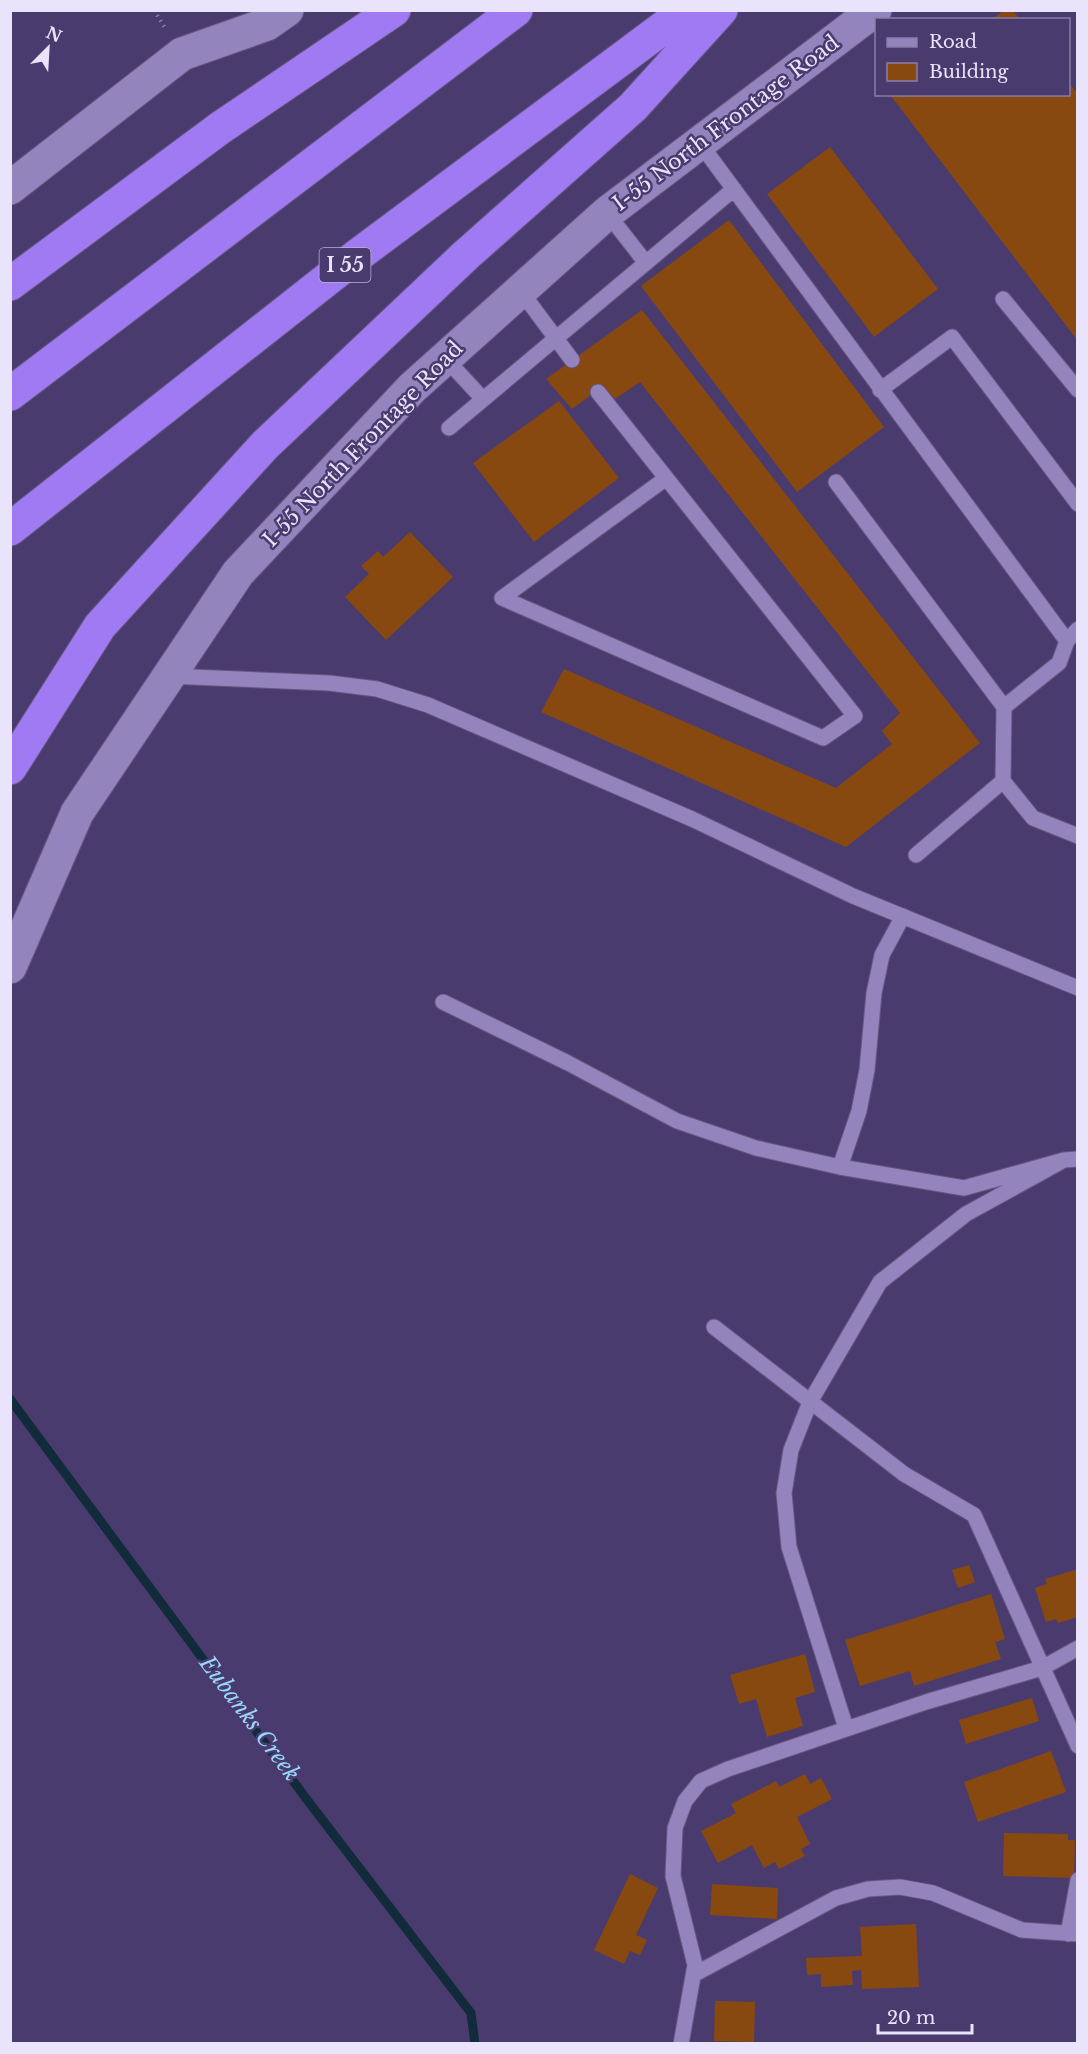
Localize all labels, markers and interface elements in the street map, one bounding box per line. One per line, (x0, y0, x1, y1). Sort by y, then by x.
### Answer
north arrow (18, 18, 78, 78)
legend (875, 18, 1070, 96)
text: N (43, 22, 65, 46)
street label: I-55 North Frontage Road (608, 29, 844, 217)
text: Road (929, 31, 977, 53)
text: Building (929, 61, 1008, 83)
road number: I 55 (320, 248, 370, 282)
street label: I-55 North Frontage Road (258, 336, 468, 552)
water label: Eubanks Creek (193, 1649, 306, 1786)
scale bar (878, 1997, 972, 2035)
text: 20 m (887, 2007, 935, 2029)

